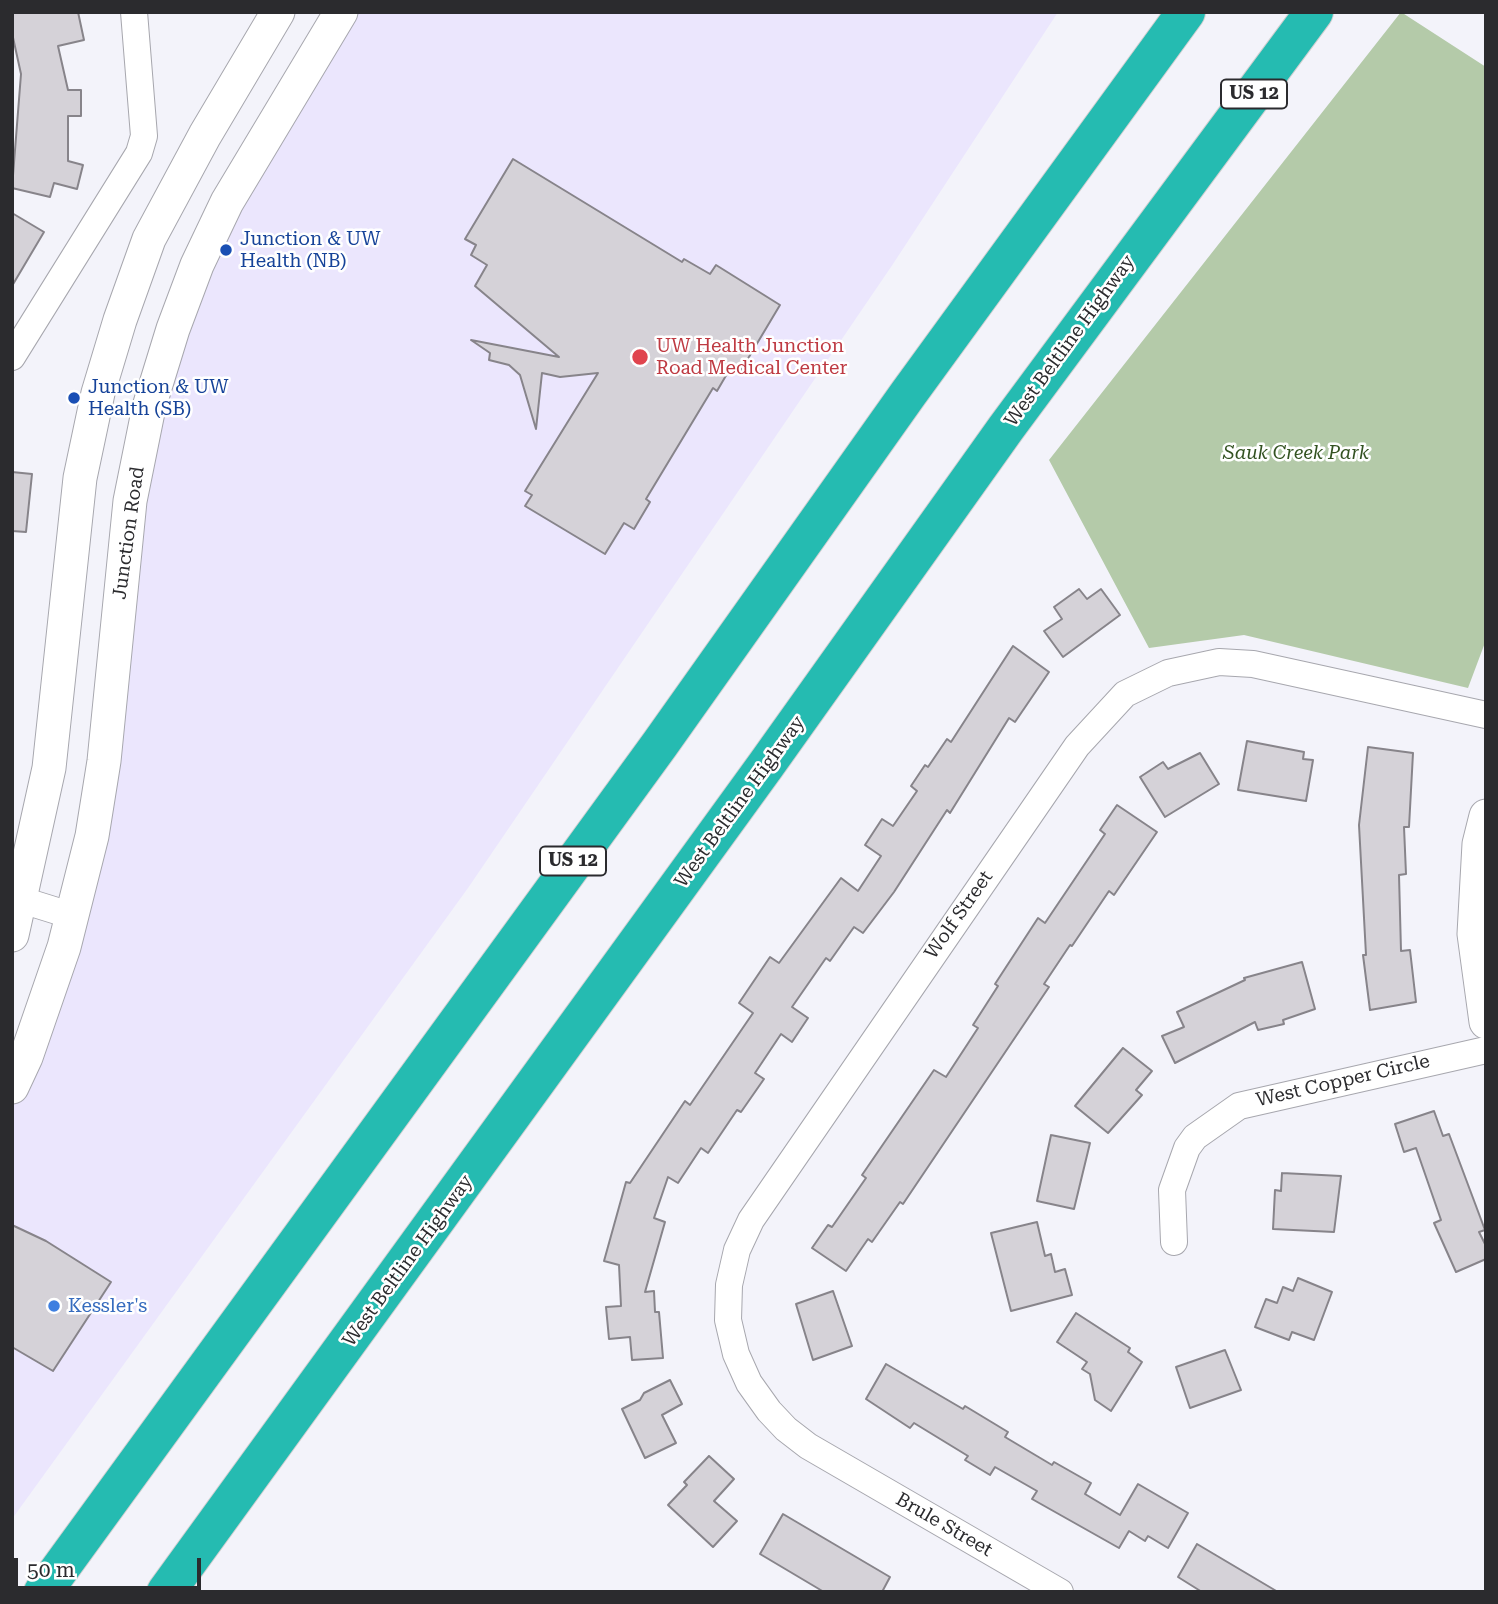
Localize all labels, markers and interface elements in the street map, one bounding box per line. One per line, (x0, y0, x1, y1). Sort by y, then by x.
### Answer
road number: US 12 (1221, 80, 1287, 108)
place label: Junction & UW Health (NB) (240, 228, 381, 272)
marker: Junction & UW Health (NB) (218, 242, 234, 258)
street label: West Beltline Highway (1000, 251, 1140, 431)
place label: UW Health Junction Road Medical Center (656, 335, 847, 379)
marker: UW Health Junction Road Medical Center (630, 347, 650, 367)
place label: Junction & UW Health (SB) (88, 376, 229, 420)
marker: Junction & UW Health (SB) (66, 390, 82, 406)
park label: Sauk Creek Park (1223, 442, 1369, 464)
street label: Junction Road (108, 465, 150, 601)
street label: West Beltline Highway (670, 712, 810, 892)
road number: US 12 (540, 846, 606, 876)
street label: Wolf Street (920, 866, 998, 964)
street label: West Copper Circle (1254, 1050, 1432, 1112)
street label: West Beltline Highway (338, 1171, 478, 1351)
place label: Kessler's (68, 1295, 147, 1317)
marker: Kessler's (46, 1298, 62, 1314)
street label: Brule Street (892, 1488, 996, 1562)
scale bar (18, 1544, 205, 1588)
text: 50 m (27, 1558, 75, 1582)

